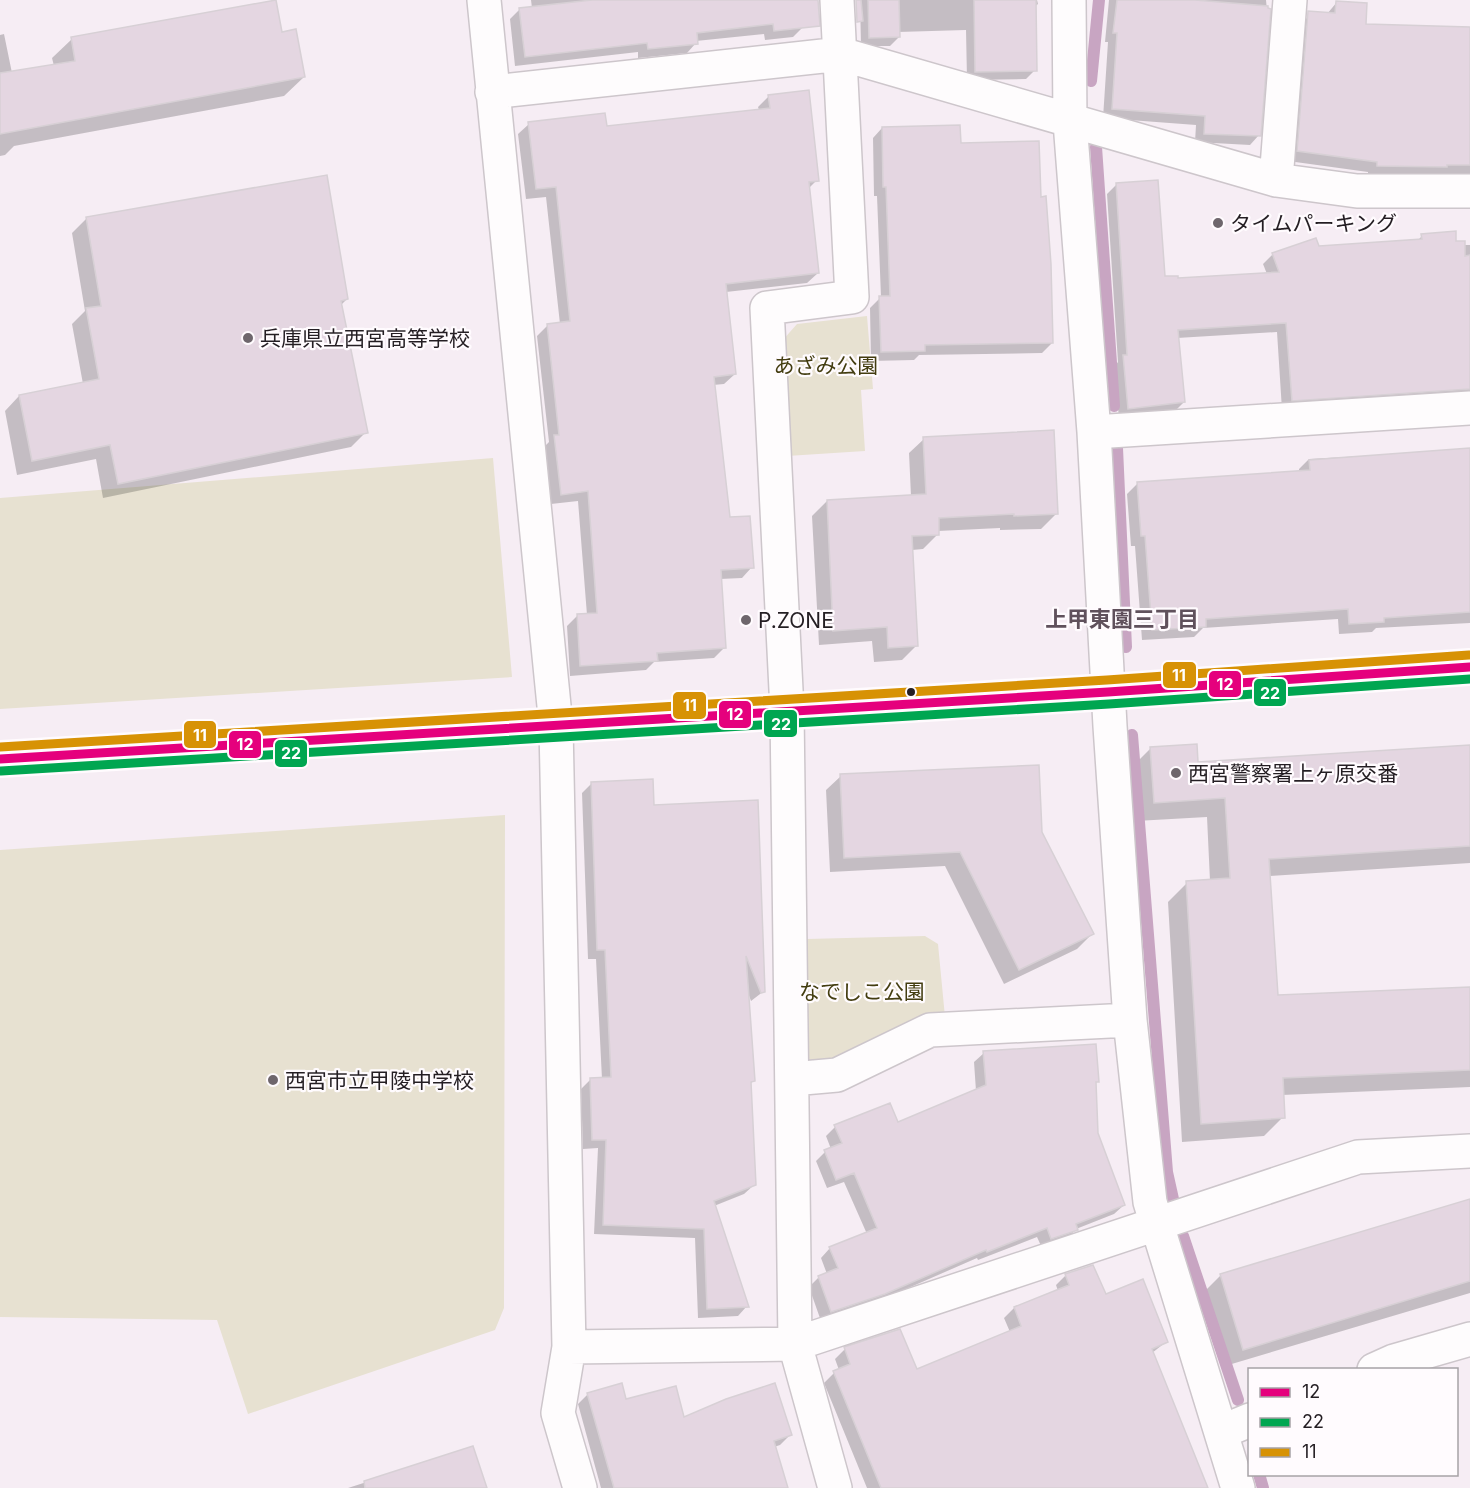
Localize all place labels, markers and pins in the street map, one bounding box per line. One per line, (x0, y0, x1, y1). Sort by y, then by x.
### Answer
place label: タイムパーキング (1230, 211, 1397, 236)
marker: タイムパーキング (1211, 216, 1225, 230)
place label: 兵庫県立西宮高等学校 (260, 326, 470, 351)
marker: 兵庫県立西宮高等学校 (241, 331, 255, 345)
place label: P.ZONE (758, 608, 834, 633)
marker: P.ZONE (739, 613, 753, 627)
unlabelled marker (905, 686, 917, 698)
place label: 西宮警察署上ヶ原交番 (1188, 761, 1398, 786)
marker: 西宮警察署上ヶ原交番 (1169, 766, 1183, 780)
place label: 西宮市立甲陵中学校 (285, 1068, 474, 1093)
marker: 西宮市立甲陵中学校 (266, 1073, 280, 1087)

